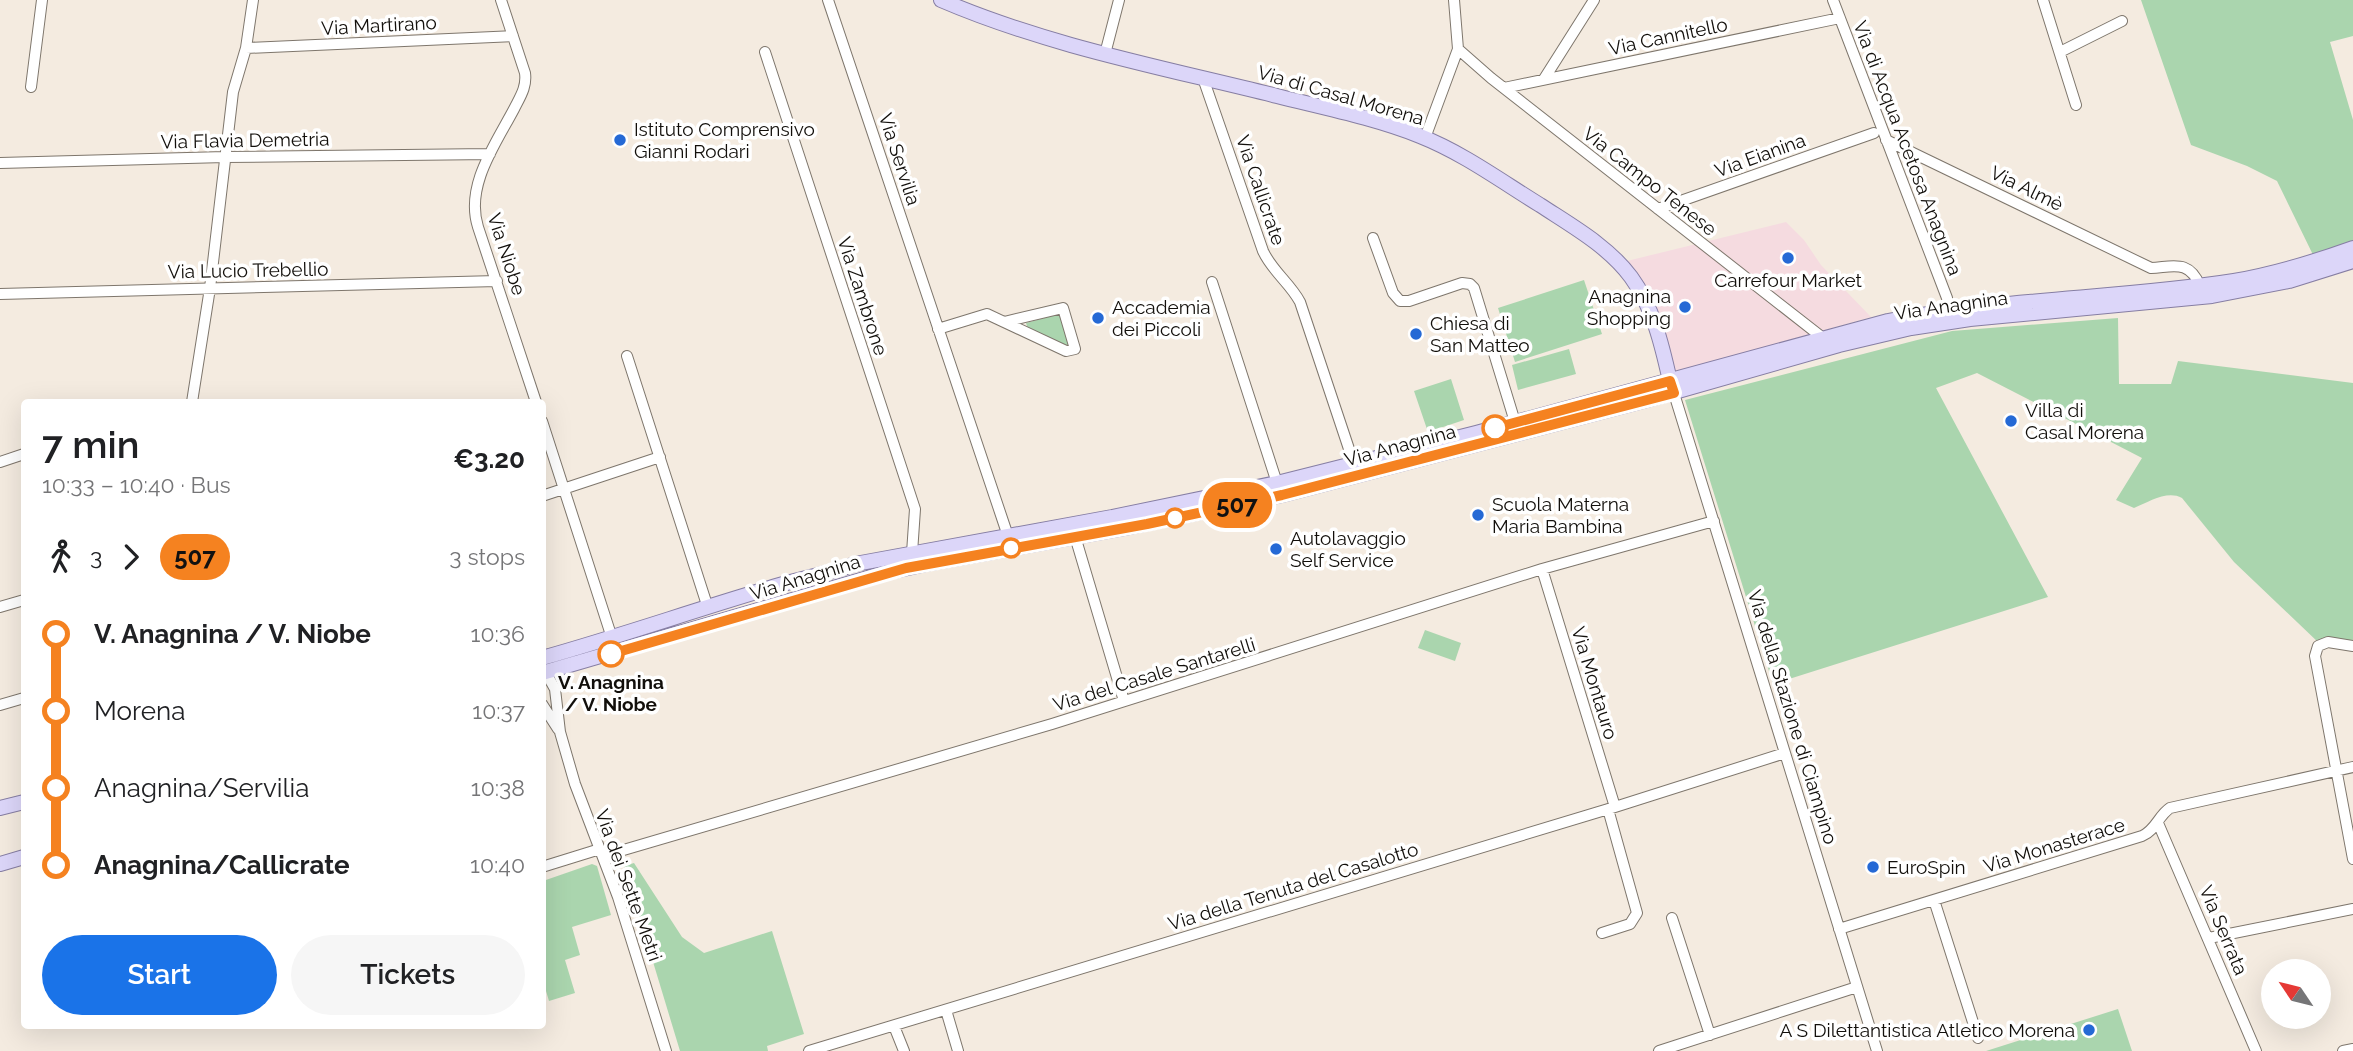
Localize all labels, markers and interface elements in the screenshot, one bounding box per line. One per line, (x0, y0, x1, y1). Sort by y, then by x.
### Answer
street label: Via Martirano (321, 11, 437, 39)
street label: Via Cannitello (1607, 13, 1729, 59)
street label: Via di Acqua Acetosa Anagnina (1849, 18, 1967, 278)
street label: Via di Casal Morena (1255, 61, 1427, 129)
street label: Via Servilia (875, 110, 925, 208)
place label: Istituto Comprensivo Gianni Rodari (634, 118, 815, 162)
street label: Via Campo Tenese (1579, 122, 1721, 240)
street label: Via Flavia Demetria (160, 128, 330, 152)
street label: Via Eianina (1712, 128, 1808, 182)
marker: Istituto Comprensivo Gianni Rodari (612, 132, 628, 148)
street label: Via Callicrate (1232, 132, 1290, 248)
street label: Via Almè (1987, 161, 2067, 215)
street label: Via Niobe (483, 210, 531, 298)
street label: Via Zambrone (833, 234, 893, 358)
marker: Carrefour Market (1780, 250, 1796, 266)
street label: Via Lucio Trebellio (167, 258, 329, 282)
place label: Carrefour Market (1714, 269, 1862, 291)
place label: Anagnina Shopping (1587, 285, 1671, 329)
street label: Via Anagnina (1893, 286, 2009, 324)
place label: Accademia dei Piccoli (1112, 296, 1211, 340)
marker: Anagnina Shopping (1677, 299, 1693, 315)
marker: Accademia dei Piccoli (1090, 310, 1106, 326)
place label: Chiesa di San Matteo (1430, 312, 1530, 356)
marker: Chiesa di San Matteo (1408, 326, 1424, 342)
place label: Villa di Casal Morena (2025, 399, 2144, 443)
marker: Villa di Casal Morena (2003, 413, 2019, 429)
unlabelled marker (1482, 415, 1508, 441)
street label: Via Anagnina (1342, 420, 1458, 470)
text: 7 min (42, 422, 139, 467)
text: €3.20 (453, 444, 525, 474)
text: 10:33 – 10:40 · Bus (42, 471, 231, 498)
line badge: 507 (1197, 482, 1277, 528)
text: 507 (1216, 490, 1258, 519)
place label: Scuola Materna Maria Bambina (1492, 493, 1629, 537)
marker: Scuola Materna Maria Bambina (1470, 507, 1486, 523)
unlabelled marker (1165, 508, 1185, 528)
place label: Autolavaggio Self Service (1290, 527, 1406, 571)
icon: walk (42, 538, 80, 576)
icon: forward (112, 538, 150, 576)
unlabelled marker (1001, 538, 1021, 558)
marker: Autolavaggio Self Service (1268, 541, 1284, 557)
text: 507 (174, 542, 216, 571)
text: 3 (90, 543, 102, 570)
text: 3 stops (449, 543, 525, 570)
street label: Via Anagnina (747, 550, 863, 604)
street label: Via della Stazione di Ciampino (1744, 587, 1842, 847)
text: V. Anagnina / V. Niobe (94, 619, 371, 649)
text: 10:36 (471, 620, 525, 647)
street label: Via Montauro (1567, 624, 1623, 742)
street label: Via del Casale Santarelli (1050, 633, 1258, 715)
marker: V. Anagnina / V. Niobe (598, 641, 624, 667)
place label: V. Anagnina / V. Niobe (558, 671, 664, 715)
text: Morena (94, 696, 185, 726)
text: 10:37 (472, 697, 525, 724)
text: Anagnina/Servilia (94, 773, 309, 803)
text: 10:38 (471, 774, 525, 801)
street label: Via dei Sette Metri (591, 806, 667, 964)
street label: Via Monasterace (1981, 813, 2127, 877)
street label: Via della Tenuta del Casalotto (1165, 837, 1421, 935)
text: Anagnina/Callicrate (94, 850, 350, 880)
text: 10:40 (470, 851, 525, 878)
place label: EuroSpin (1887, 856, 1966, 878)
marker: EuroSpin (1865, 859, 1881, 875)
street label: Via Serrata (2195, 882, 2253, 978)
button: Start (42, 935, 277, 1015)
button: Tickets (291, 935, 525, 1015)
north arrow (2261, 959, 2331, 1029)
map controls (2261, 959, 2331, 1029)
place label: A S Dilettantistica Atletico Morena (1779, 1019, 2075, 1041)
marker: A S Dilettantistica Atletico Morena (2081, 1022, 2097, 1038)

